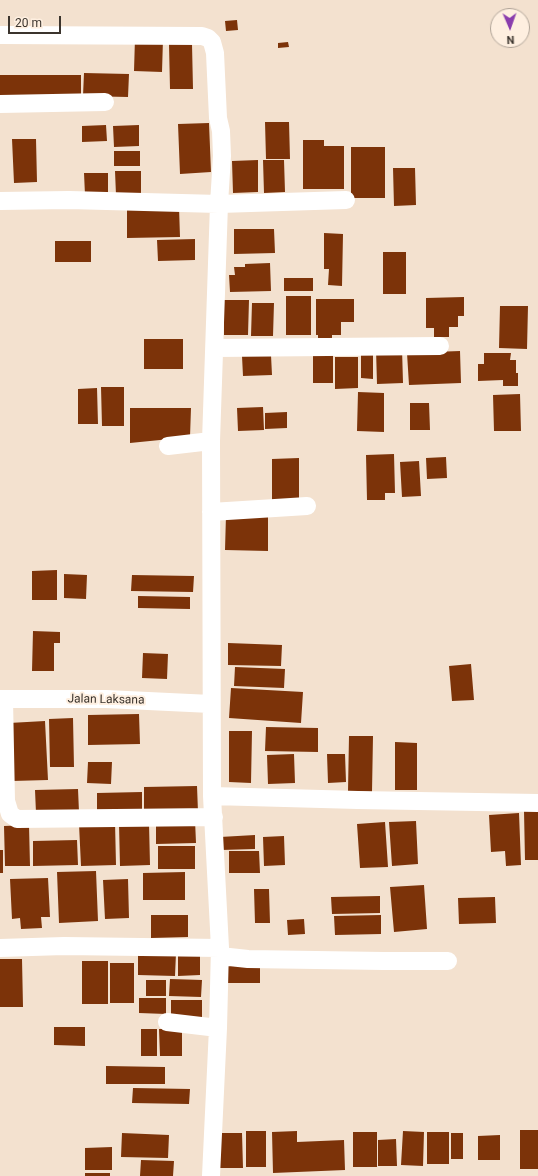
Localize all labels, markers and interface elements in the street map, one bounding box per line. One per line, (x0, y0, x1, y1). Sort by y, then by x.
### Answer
scale bar (10, 8, 63, 34)
north arrow (490, 8, 530, 48)
text: 20 m (15, 16, 42, 30)
text: N (506, 33, 515, 46)
street label: Jalan Laksana (67, 692, 145, 708)

